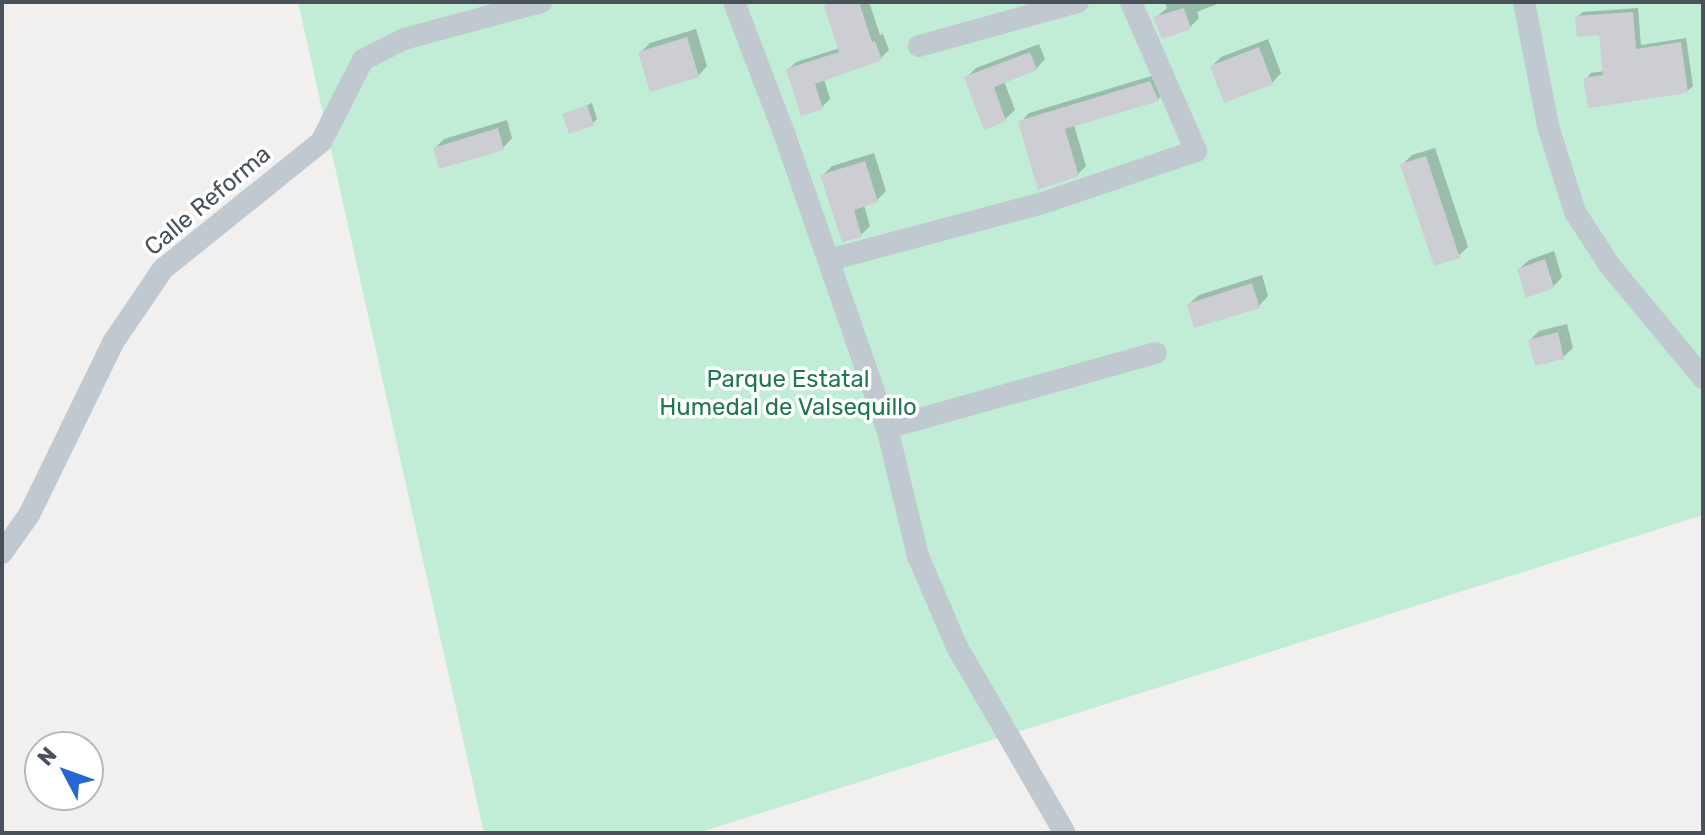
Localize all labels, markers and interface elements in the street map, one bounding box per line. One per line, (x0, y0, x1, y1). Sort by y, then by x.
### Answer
street label: Calle Reforma (139, 140, 277, 262)
park label: Parque Estatal Humedal de Valsequillo (659, 366, 917, 422)
north arrow (24, 731, 104, 811)
text: N (32, 741, 62, 771)

